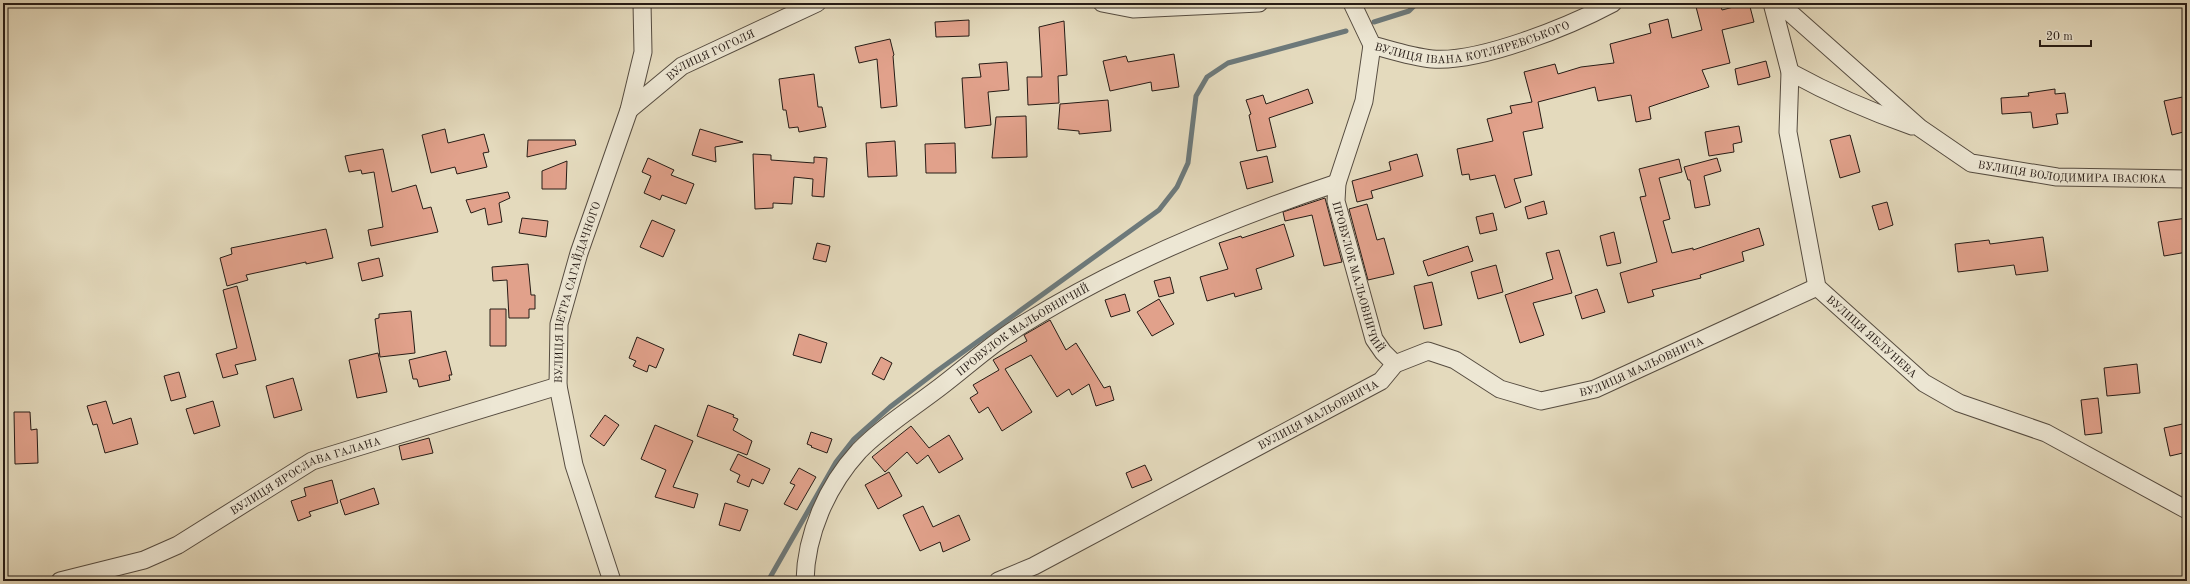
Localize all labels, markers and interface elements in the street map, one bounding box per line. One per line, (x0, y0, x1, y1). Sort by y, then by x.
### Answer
street label: ВУЛИЦЯ ІВАНА КОТЛЯРЕВСЬКОГО (1373, 20, 1572, 66)
scale bar (2040, 22, 2091, 48)
street label: ВУЛИЦЯ ГОГОЛЯ (665, 29, 757, 84)
text: 20 m (2046, 31, 2073, 43)
street label: ВУЛИЦЯ ВОЛОДИМИРА ІВАСЮКА (1977, 160, 2167, 186)
street label: ВУЛИЦЯ ПЕТРА САГАЙДАЧНОГО (554, 200, 604, 383)
street label: ПРОВУЛОК МАЛЬОВНИЧИЙ (1329, 200, 1388, 355)
street label: ПРОВУЛОК МАЛЬОВНИЧИЙ (955, 281, 1092, 379)
street label: ВУЛИЦЯ ЯБЛУНЕВА (1824, 294, 1919, 381)
street label: ВУЛИЦЯ МАЛЬОВНИЧА (1578, 336, 1706, 399)
street label: ВУЛИЦЯ МАЛЬОВНИЧА (1257, 379, 1381, 452)
street label: ВУЛИЦЯ ЯРОСЛАВА ГАЛАНА (229, 436, 383, 518)

